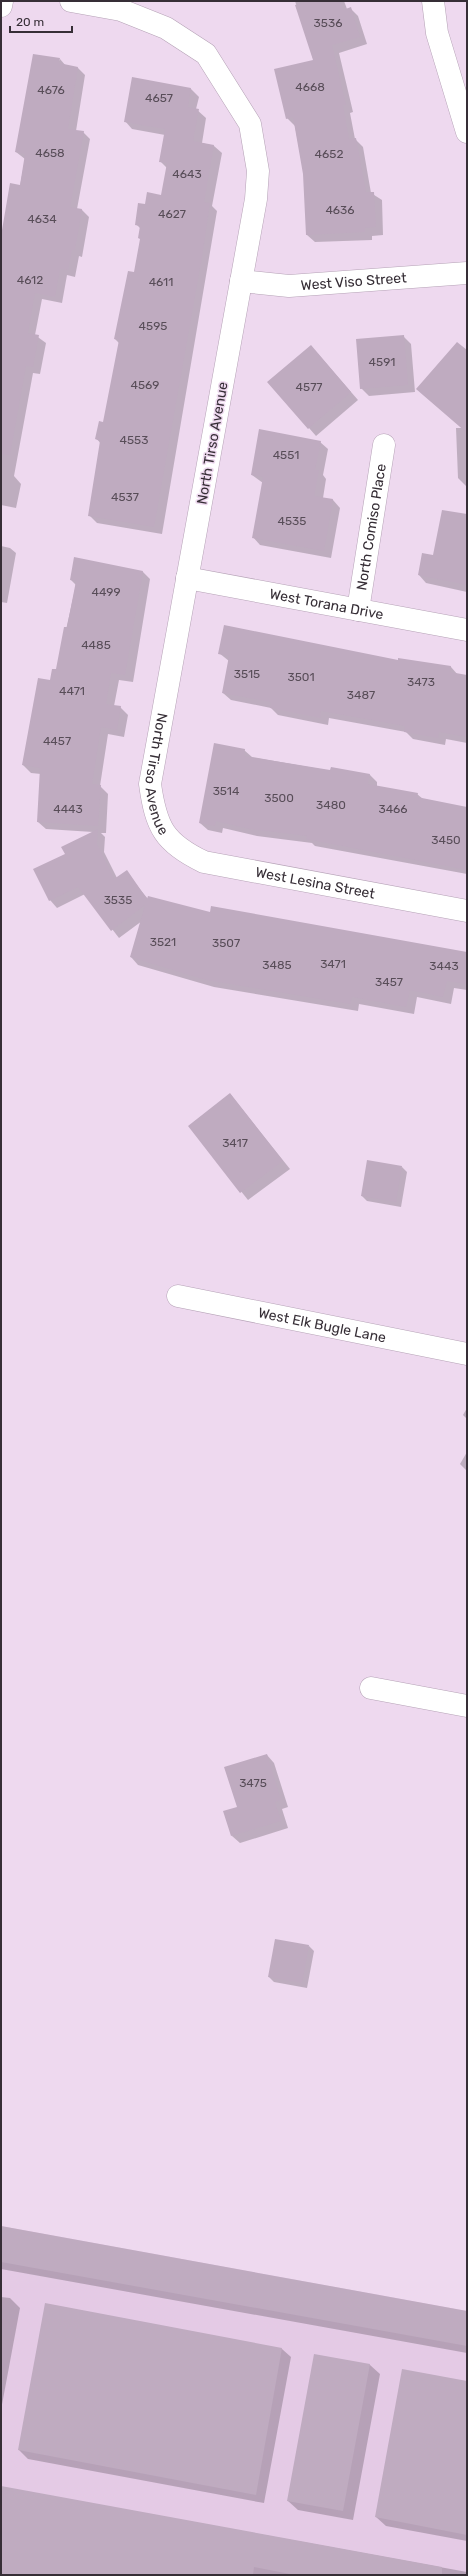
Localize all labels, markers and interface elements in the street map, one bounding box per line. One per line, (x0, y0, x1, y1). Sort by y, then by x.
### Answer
scale bar (10, 8, 72, 34)
text: 20 m (16, 15, 44, 29)
house number: 3536 (314, 16, 342, 30)
house number: 4668 (295, 80, 325, 94)
house number: 4676 (37, 83, 65, 97)
house number: 4657 (145, 91, 173, 105)
house number: 4658 (35, 146, 65, 160)
house number: 4652 (315, 147, 343, 161)
house number: 4643 (172, 167, 202, 181)
house number: 4636 (325, 203, 355, 217)
house number: 4627 (158, 207, 186, 221)
house number: 4634 (27, 212, 57, 226)
street label: West Viso Street (300, 269, 408, 294)
house number: 4612 (17, 273, 43, 287)
house number: 4611 (149, 275, 173, 289)
house number: 4595 (139, 319, 167, 333)
house number: 4591 (369, 355, 395, 369)
house number: 4569 (131, 378, 159, 392)
street label: North Tirso Avenue (193, 380, 232, 506)
house number: 4577 (296, 380, 322, 394)
house number: 4553 (120, 433, 148, 447)
house number: 4551 (273, 448, 299, 462)
street label: North Comiso Place (353, 462, 390, 592)
house number: 4537 (111, 490, 139, 504)
house number: 4535 (278, 514, 306, 528)
house number: 4499 (91, 585, 121, 599)
street label: West Torana Drive (268, 586, 385, 623)
house number: 4485 (81, 638, 111, 652)
house number: 3515 (234, 667, 260, 681)
house number: 3501 (287, 670, 315, 684)
house number: 3473 (407, 675, 435, 689)
house number: 4471 (59, 684, 85, 698)
house number: 3487 (347, 688, 375, 702)
street label: North Tirso Avenue (141, 711, 172, 838)
house number: 4457 (43, 734, 71, 748)
house number: 3514 (213, 784, 240, 798)
house number: 3500 (264, 791, 294, 805)
house number: 3480 (316, 798, 346, 812)
house number: 4443 (53, 802, 83, 816)
house number: 3466 (378, 802, 408, 816)
house number: 3450 (431, 833, 461, 847)
street label: West Lesina Street (254, 864, 377, 903)
house number: 3535 (104, 893, 132, 907)
house number: 3521 (150, 935, 176, 949)
house number: 3507 (212, 936, 240, 950)
house number: 3471 (320, 957, 346, 971)
house number: 3485 (262, 958, 292, 972)
house number: 3443 (429, 959, 459, 973)
house number: 3457 (375, 975, 403, 989)
house number: 3417 (222, 1136, 248, 1150)
street label: West Elk Bugle Lane (257, 1304, 388, 1347)
house number: 3475 (239, 1776, 267, 1790)

